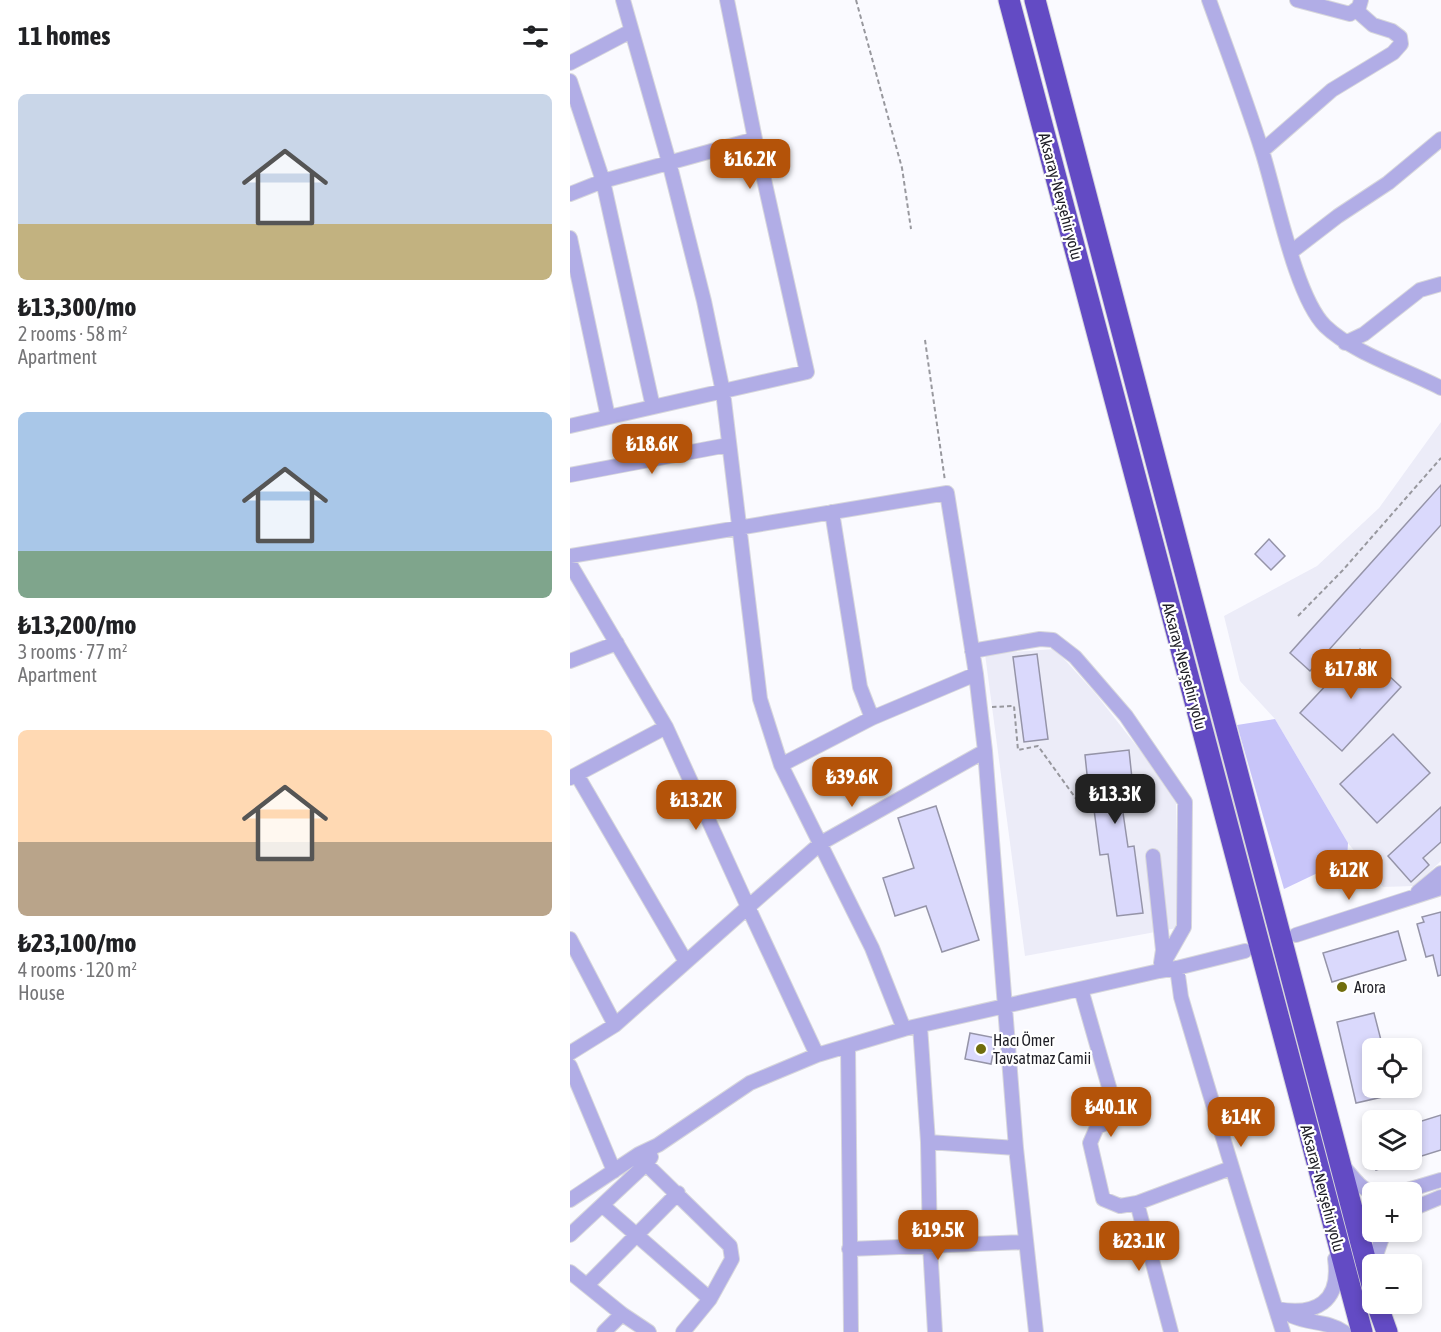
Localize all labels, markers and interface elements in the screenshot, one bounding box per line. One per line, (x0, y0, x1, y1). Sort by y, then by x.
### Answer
icon: filters (519, 20, 552, 53)
text: 11 homes (18, 21, 111, 51)
street label: Aksaray-Nevşehir yolu (1034, 131, 1087, 262)
icon: home (231, 133, 339, 241)
pin: ₺16.2K (701, 139, 799, 190)
text: ₺16.2K (724, 147, 776, 170)
text: ₺13,300/mo (18, 292, 136, 322)
text: 2 rooms · 58 m² (18, 322, 128, 345)
text: Apartment (18, 345, 97, 368)
pin: ₺18.6K (603, 424, 701, 475)
text: ₺18.6K (626, 432, 678, 455)
icon: home (231, 451, 339, 559)
street label: Aksaray-Nevşehir yolu (1158, 601, 1211, 732)
text: ₺13,200/mo (18, 610, 136, 640)
text: 3 rooms · 77 m² (18, 640, 128, 663)
pin: ₺17.8K (1302, 649, 1400, 700)
text: ₺17.8K (1325, 657, 1377, 680)
text: Apartment (18, 663, 97, 686)
pin: ₺39.6K (803, 757, 901, 808)
text: ₺39.6K (826, 765, 878, 788)
icon: home (231, 769, 339, 877)
pin: ₺13.3K (1066, 774, 1164, 825)
pin: ₺13.2K (647, 780, 745, 831)
text: ₺13.3K (1089, 782, 1141, 805)
text: ₺13.2K (670, 788, 722, 811)
pin: ₺12K (1313, 850, 1385, 901)
text: ₺12K (1330, 858, 1368, 881)
text: ₺23,100/mo (18, 928, 136, 958)
text: 4 rooms · 120 m² (18, 958, 137, 981)
place label: Arora (1354, 978, 1386, 996)
marker: Arora (1335, 980, 1349, 994)
text: House (18, 981, 65, 1004)
place label: Hacı Ömer Tavsatmaz Camii (993, 1031, 1091, 1067)
map controls (1362, 1038, 1422, 1314)
button: locate (1362, 1038, 1422, 1098)
marker: Hacı Ömer Tavsatmaz Camii (974, 1042, 988, 1056)
pin: ₺40.1K (1062, 1087, 1160, 1138)
text: ₺40.1K (1085, 1095, 1137, 1118)
pin: ₺14K (1205, 1097, 1277, 1148)
text: ₺14K (1222, 1105, 1260, 1128)
button: layers (1362, 1110, 1422, 1170)
street label: Aksaray-Nevşehir yolu (1296, 1123, 1349, 1254)
button: + (1362, 1182, 1422, 1242)
pin: ₺19.5K (889, 1210, 987, 1261)
text: ₺19.5K (912, 1218, 964, 1241)
pin: ₺23.1K (1090, 1221, 1188, 1272)
text: ₺23.1K (1113, 1229, 1165, 1252)
button: − (1362, 1254, 1422, 1314)

